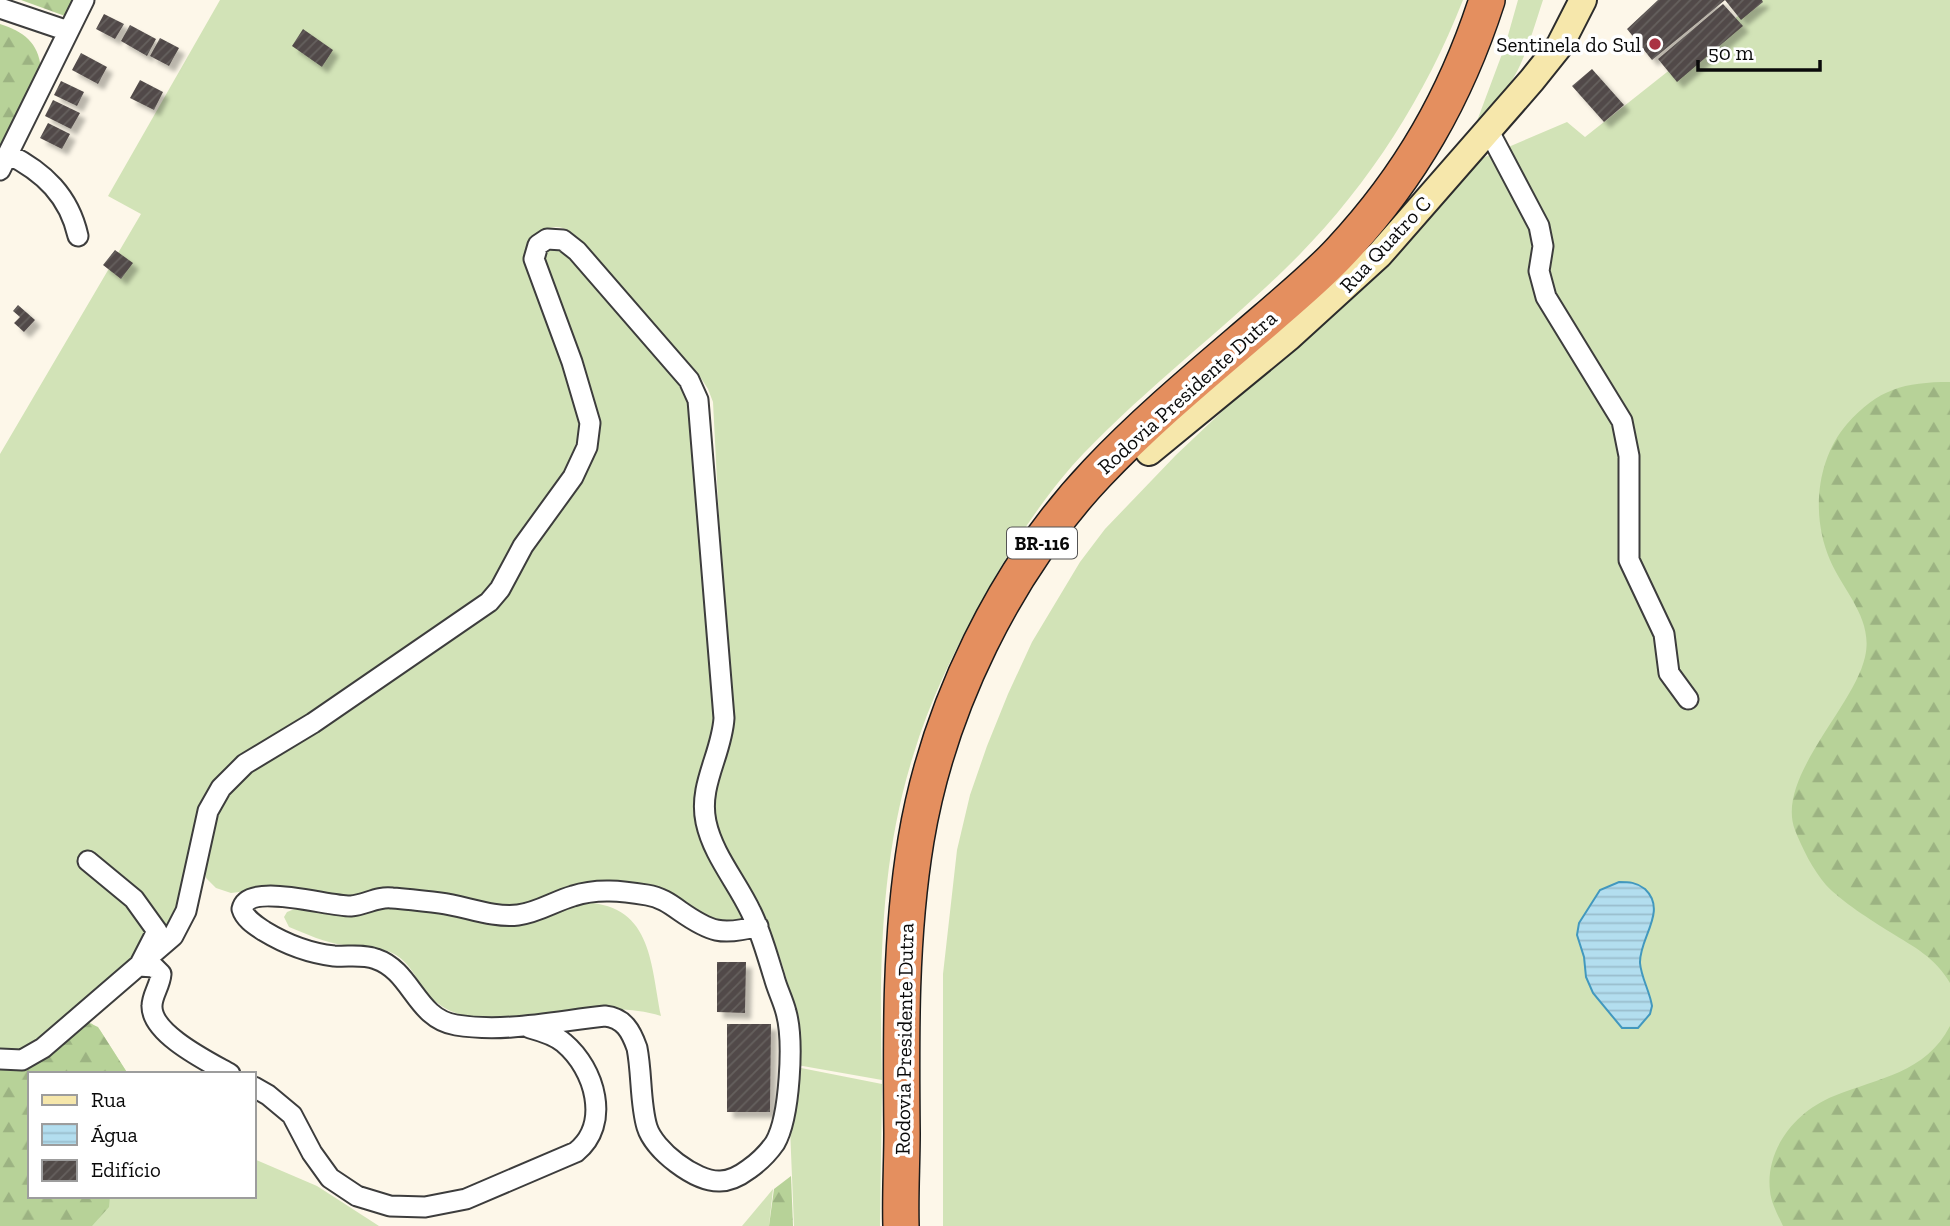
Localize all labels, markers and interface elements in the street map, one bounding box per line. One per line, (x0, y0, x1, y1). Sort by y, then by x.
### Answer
scale bar (1698, 28, 1820, 72)
place label: Sentinela do Sul (1496, 32, 1641, 57)
marker: Sentinela do Sul (1647, 36, 1663, 52)
text: 50 m (1708, 40, 1754, 65)
street label: Rua Quatro C (1334, 191, 1436, 297)
street label: Rodovia Presidente Dutra (1092, 305, 1282, 479)
road number: BR-116 (1007, 528, 1077, 558)
street label: Rodovia Presidente Dutra (889, 923, 919, 1155)
legend (28, 1072, 256, 1198)
text: Rua (91, 1087, 126, 1112)
text: Água (91, 1122, 138, 1147)
text: Edifício (91, 1157, 161, 1182)

